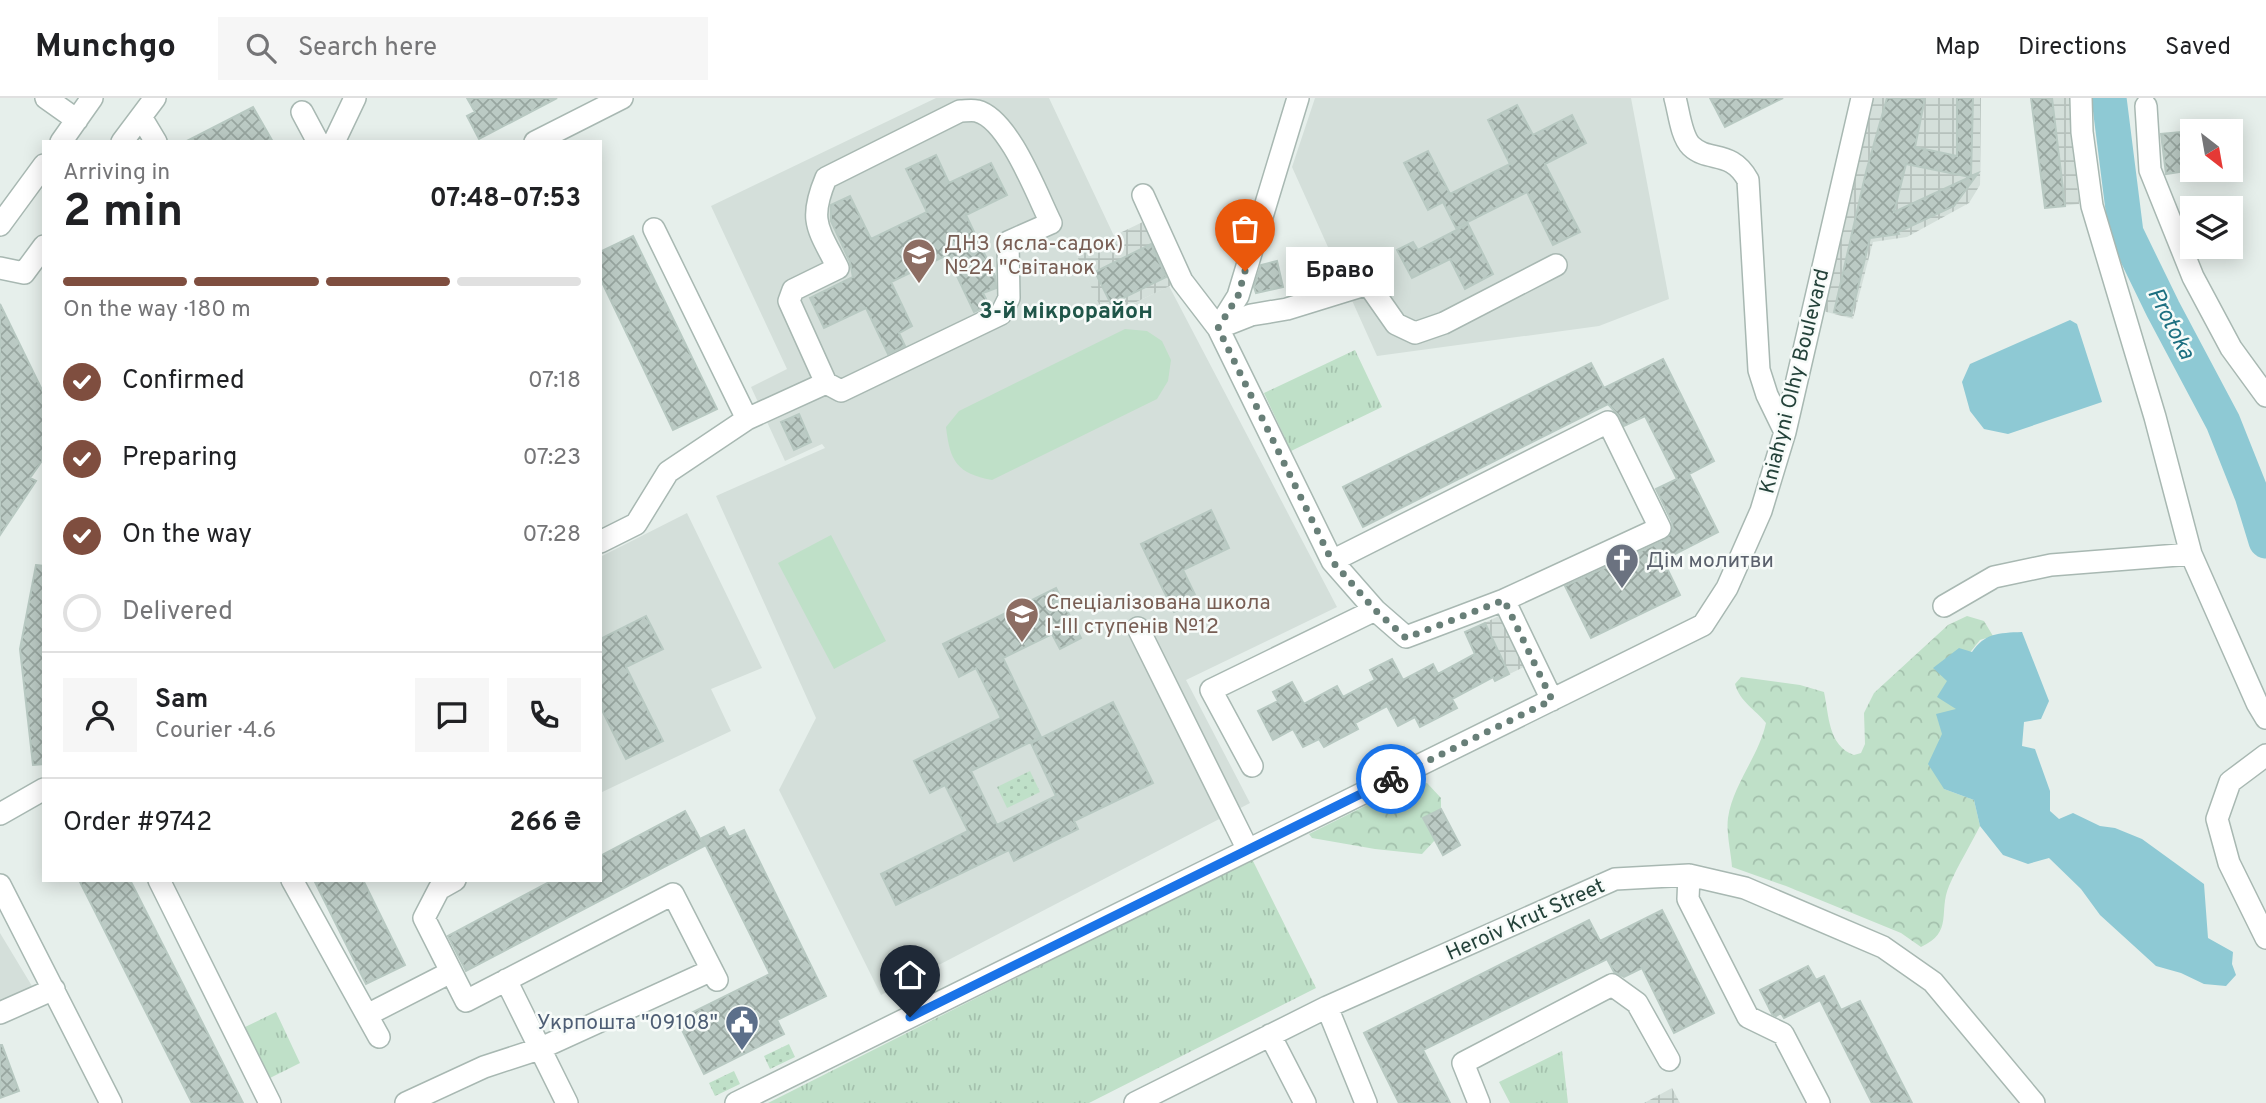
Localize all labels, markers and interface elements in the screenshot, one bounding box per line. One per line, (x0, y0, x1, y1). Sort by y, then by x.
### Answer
search box (218, 17, 708, 80)
text: Munchgo (35, 27, 176, 69)
icon: search (242, 29, 280, 67)
text: Search here (298, 32, 437, 65)
text: Map (1935, 33, 1980, 63)
text: Directions (2018, 33, 2127, 63)
text: Saved (2165, 33, 2231, 63)
north arrow (2180, 119, 2244, 182)
map controls (2180, 119, 2243, 259)
text: Arriving in (63, 159, 170, 188)
text: 07:48–07:53 (430, 183, 581, 216)
text: 2 min (63, 184, 183, 243)
button: layers (2180, 196, 2243, 259)
pin (1215, 199, 1275, 271)
icon: bag (1226, 210, 1264, 248)
place label: ДНЗ (ясла-садок) №24 "Світанок (944, 231, 1124, 282)
school or university icon: ДНЗ (ясла-садок) №24 "Світанок (900, 236, 938, 285)
callout: Браво (1287, 246, 1396, 296)
text: Браво (1306, 257, 1374, 286)
street label: Kniahyni Olhy Boulevard (1754, 266, 1836, 497)
water label: Protoka (2139, 283, 2200, 365)
text: On the way · 180 m (63, 296, 251, 325)
district label: 3-й мікрорайон (979, 298, 1153, 327)
icon: check (63, 363, 101, 401)
text: Confirmed (122, 365, 245, 398)
text: 07:18 (528, 367, 581, 396)
icon: check (63, 440, 101, 478)
text: Preparing (122, 442, 237, 475)
text: 07:23 (523, 444, 581, 473)
icon: check (63, 517, 101, 555)
text: On the way (122, 519, 252, 552)
text: 07:28 (523, 521, 581, 550)
church icon: Дім молитви (1603, 541, 1641, 590)
place label: Дім молитви (1646, 548, 1774, 575)
place label: Спеціалізована школа І-ІІІ ступенів №12 (1046, 590, 1271, 641)
school or university icon: Спеціалізована школа І-ІІІ ступенів №12 (1003, 595, 1041, 644)
text: Delivered (122, 596, 233, 629)
button: person (63, 678, 137, 752)
button: chat (415, 678, 489, 752)
button: phone (507, 678, 581, 752)
text: Sam (155, 684, 208, 717)
text: Courier · 4.6 (155, 717, 276, 746)
courier (1356, 744, 1426, 814)
icon: bike (1372, 760, 1410, 798)
text: Order #9742 (63, 807, 212, 840)
text: 266 ₴ (510, 807, 581, 840)
street label: Heroiv Krut Street (1442, 873, 1609, 967)
pin (880, 945, 940, 1017)
icon: home (891, 956, 929, 994)
public building icon: Укрпошта "09108" (723, 1003, 761, 1052)
place label: Укрпошта "09108" (537, 1010, 718, 1037)

